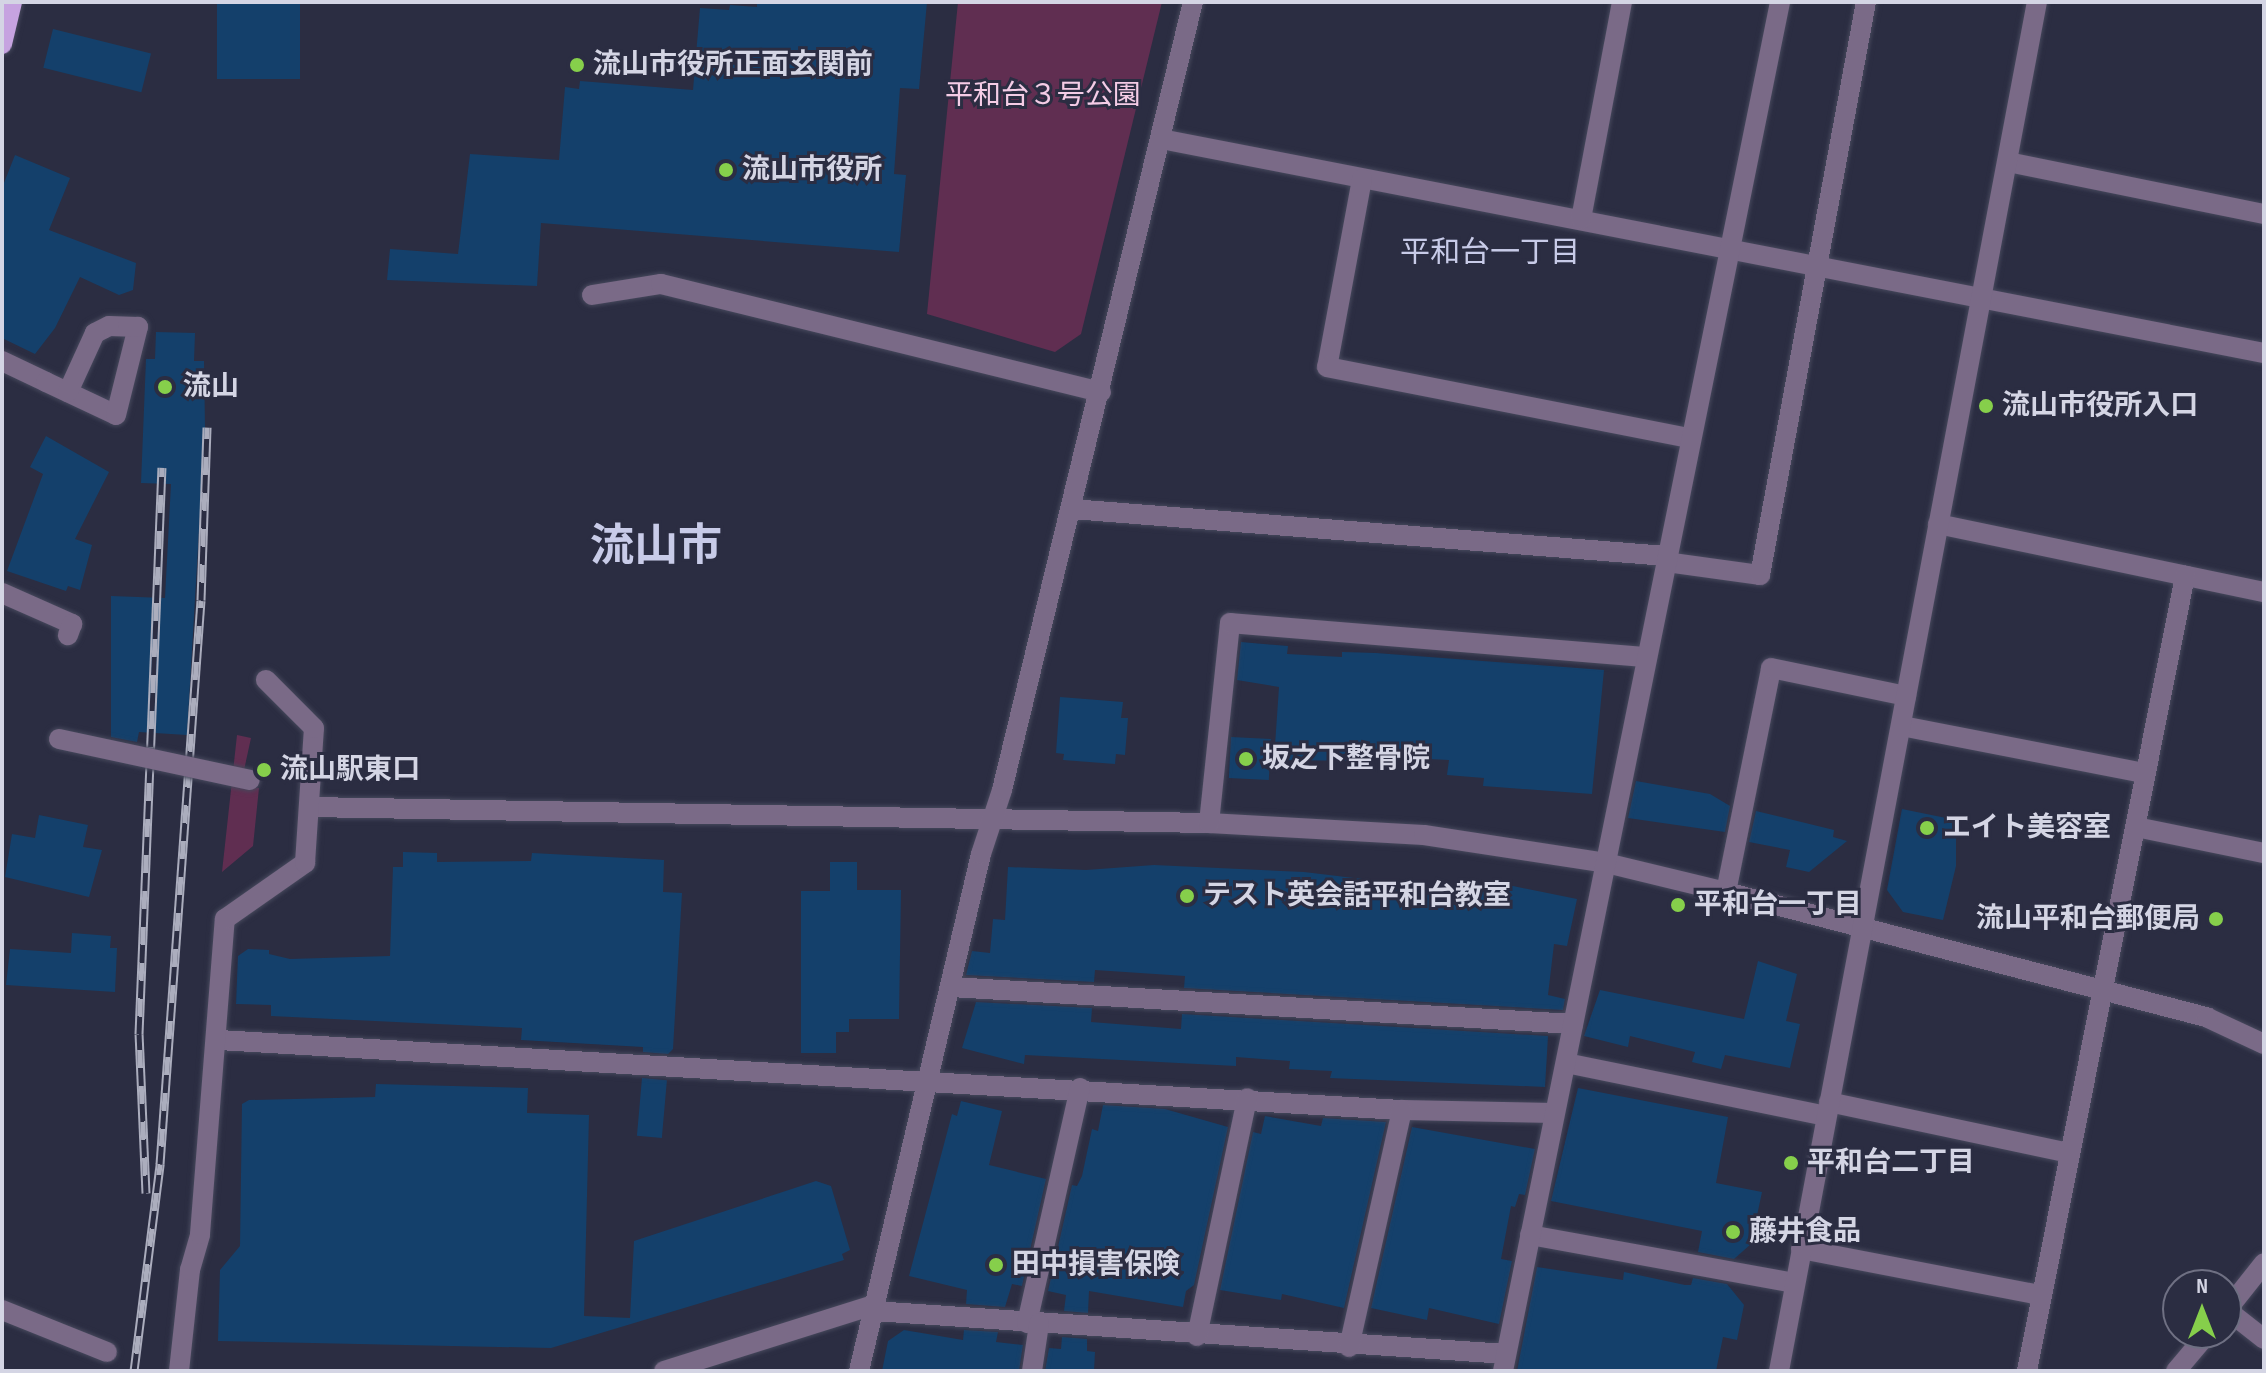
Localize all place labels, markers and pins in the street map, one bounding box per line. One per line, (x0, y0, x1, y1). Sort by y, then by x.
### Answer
place label: 流山市役所正面玄関前 (593, 48, 873, 82)
marker: 流山市役所正面玄関前 (568, 56, 586, 74)
place label: 流山市役所 (742, 153, 882, 187)
marker: 流山市役所 (717, 161, 735, 179)
place label: 流山 (183, 370, 239, 404)
marker: 流山 (154, 376, 176, 398)
place label: 流山市役所入口 (2002, 389, 2198, 423)
marker: 流山市役所入口 (1977, 397, 1995, 415)
place label: 坂之下整骨院 (1262, 742, 1430, 776)
marker: 坂之下整骨院 (1237, 750, 1255, 768)
place label: 流山駅東口 (280, 753, 420, 787)
marker: 流山駅東口 (255, 761, 273, 779)
place label: エイト美容室 (1943, 811, 2111, 845)
marker: エイト美容室 (1918, 819, 1936, 837)
place label: テスト英会話平和台教室 (1203, 879, 1511, 913)
marker: テスト英会話平和台教室 (1178, 887, 1196, 905)
place label: 平和台一丁目 (1694, 888, 1862, 922)
marker: 平和台一丁目 (1669, 896, 1687, 914)
place label: 流山平和台郵便局 (1976, 902, 2200, 936)
marker: 流山平和台郵便局 (2207, 910, 2225, 928)
place label: 平和台二丁目 (1807, 1146, 1975, 1180)
marker: 平和台二丁目 (1782, 1154, 1800, 1172)
place label: 藤井食品 (1749, 1215, 1861, 1249)
marker: 藤井食品 (1724, 1223, 1742, 1241)
place label: 田中損害保険 (1012, 1248, 1180, 1282)
marker: 田中損害保険 (987, 1256, 1005, 1274)

